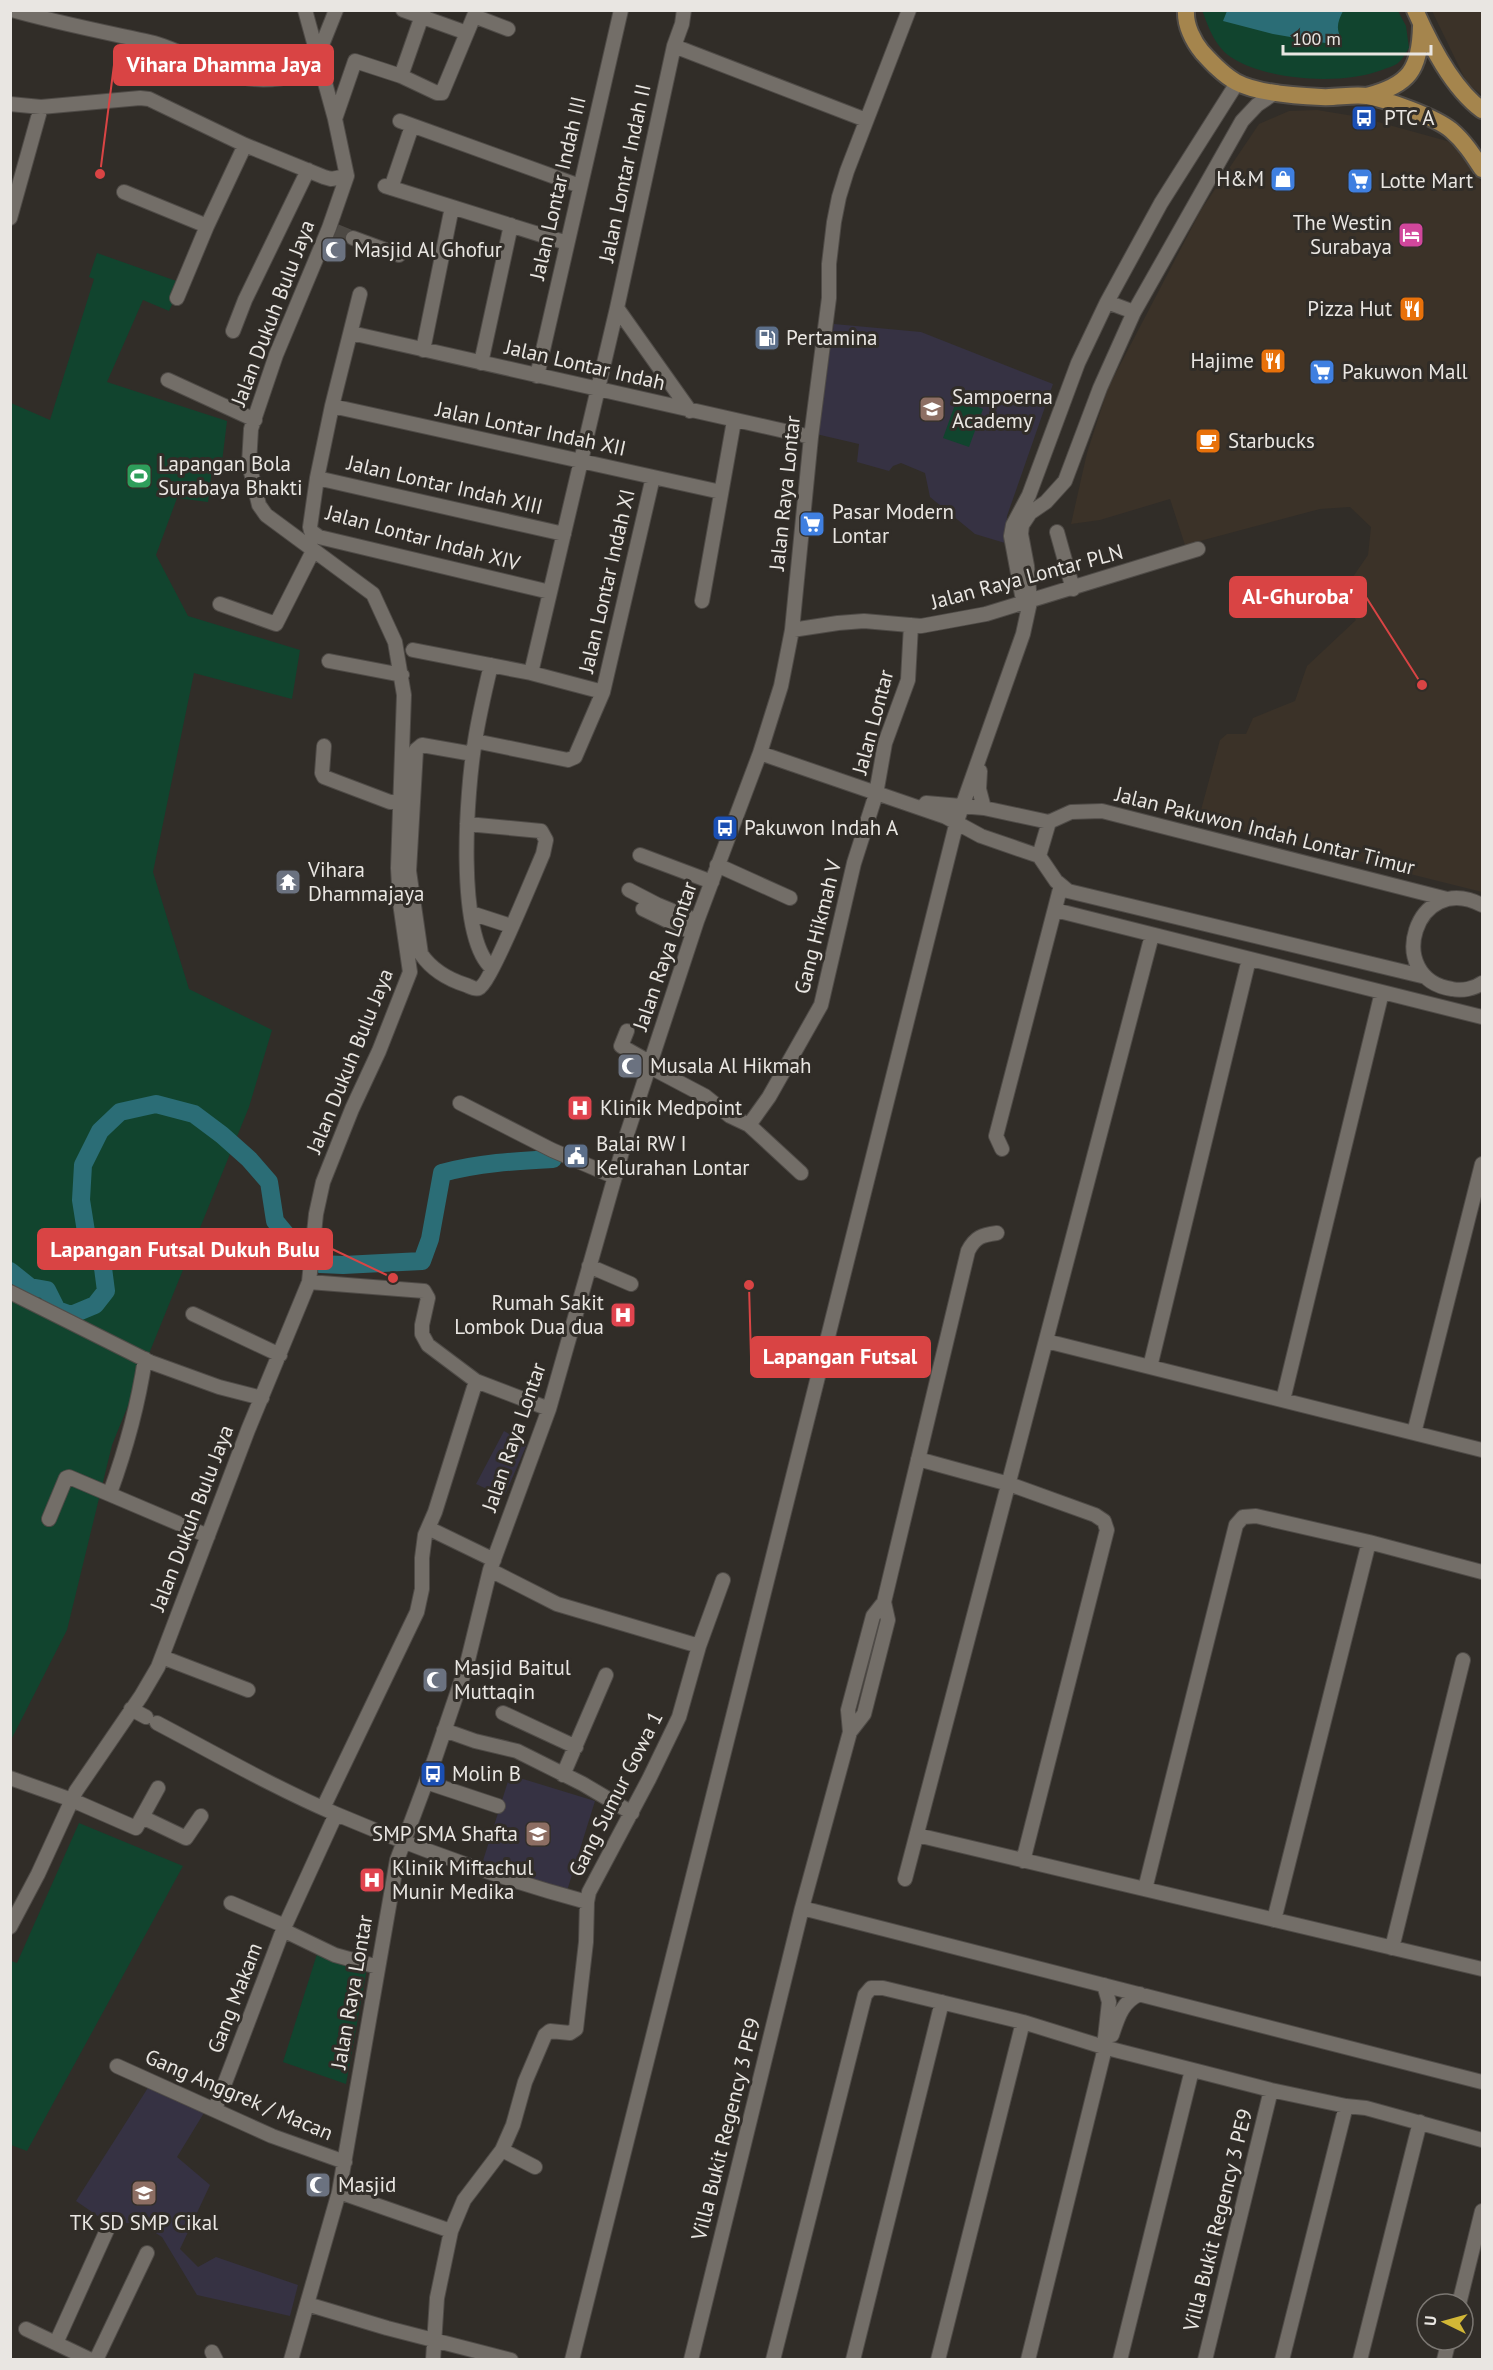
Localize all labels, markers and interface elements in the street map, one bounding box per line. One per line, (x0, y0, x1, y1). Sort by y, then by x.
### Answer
scale bar (1283, 18, 1432, 56)
text: 100 m (1292, 27, 1341, 50)
callout: Vihara Dhamma Jaya (114, 45, 333, 85)
text: Vihara Dhamma Jaya (126, 50, 322, 78)
street label: Jalan Lontar Indah II (592, 81, 657, 265)
street label: Jalan Lontar Indah III (523, 93, 592, 283)
bus stop icon: PTC A (1349, 103, 1379, 133)
place label: PTC A (1384, 104, 1435, 131)
shop icon: H&M (1268, 164, 1298, 194)
place label: H&M (1216, 165, 1264, 192)
supermarket icon: Lotte Mart (1345, 166, 1375, 196)
place label: Lotte Mart (1380, 167, 1473, 194)
place label: The Westin Surabaya (1293, 209, 1392, 260)
street label: Jalan Dukuh Bulu Jaya (224, 216, 320, 411)
hotel icon: The Westin Surabaya (1396, 220, 1426, 250)
mosque icon: Masjid Al Ghofur (319, 235, 349, 265)
place label: Masjid Al Ghofur (354, 236, 502, 263)
restaurant icon: Pizza Hut (1397, 294, 1427, 324)
place label: Pizza Hut (1307, 295, 1392, 322)
fuel station icon: Pertamina (752, 323, 782, 353)
place label: Pertamina (786, 324, 878, 351)
street label: Jalan Lontar Indah (501, 333, 668, 396)
restaurant icon: Hajime (1258, 346, 1288, 376)
place label: Hajime (1191, 347, 1254, 374)
supermarket icon: Pakuwon Mall (1307, 357, 1337, 387)
place label: Pakuwon Mall (1342, 358, 1468, 385)
place label: Sampoerna Academy (952, 383, 1053, 434)
school or university icon: Sampoerna Academy (917, 394, 947, 424)
street label: Jalan Lontar Indah XII (433, 395, 629, 462)
street label: Jalan Raya Lontar (763, 414, 806, 573)
cafe icon: Starbucks (1193, 426, 1223, 456)
place label: Starbucks (1228, 427, 1315, 454)
street label: Jalan Lontar Indah XIII (344, 449, 546, 520)
place label: Lapangan Bola Surabaya Bhakti (158, 450, 303, 501)
sports icon: Lapangan Bola Surabaya Bhakti (124, 461, 154, 491)
street label: Jalan Lontar Indah XI (572, 486, 641, 676)
street label: Jalan Lontar Indah XIV (322, 498, 523, 576)
place label: Pasar Modern Lontar (832, 498, 954, 549)
supermarket icon: Pasar Modern Lontar (797, 509, 827, 539)
street label: Jalan Raya Lontar PLN (927, 538, 1126, 615)
callout: Al-Ghuroba' (1230, 577, 1366, 617)
text: Al-Ghuroba' (1242, 582, 1354, 610)
street label: Jalan Lontar (845, 667, 899, 778)
street label: Jalan Pakuwon Indah Lontar Timur (1112, 780, 1418, 881)
bus stop icon: Pakuwon Indah A (710, 813, 740, 843)
place label: Pakuwon Indah A (744, 814, 899, 841)
place label: Vihara Dhammajaya (307, 856, 424, 907)
street label: Gang Hikmah V (788, 857, 847, 997)
temple icon: Vihara Dhammajaya (273, 867, 303, 897)
street label: Jalan Raya Lontar (626, 878, 703, 1035)
street label: Jalan Dukuh Bulu Jaya (300, 964, 399, 1158)
mosque icon: Musala Al Hikmah (615, 1051, 645, 1081)
place label: Musala Al Hikmah (650, 1052, 811, 1079)
hospital icon: Klinik Medpoint (565, 1093, 595, 1123)
place label: Klinik Medpoint (600, 1094, 742, 1121)
place label: Balai RW I Kelurahan Lontar (596, 1130, 750, 1181)
public building icon: Balai RW I Kelurahan Lontar (561, 1141, 591, 1171)
callout: Lapangan Futsal Dukuh Bulu (38, 1229, 332, 1269)
text: Lapangan Futsal Dukuh Bulu (50, 1235, 320, 1263)
place label: Rumah Sakit Lombok Dua dua (454, 1289, 604, 1340)
hospital icon: Rumah Sakit Lombok Dua dua (608, 1300, 638, 1330)
callout: Lapangan Futsal (751, 1337, 930, 1377)
text: Lapangan Futsal (763, 1342, 918, 1370)
street label: Jalan Raya Lontar (475, 1359, 552, 1516)
street label: Jalan Dukuh Bulu Jaya (143, 1421, 239, 1616)
place label: Masjid Baitul Muttaqin (454, 1654, 571, 1705)
mosque icon: Masjid Baitul Muttaqin (420, 1665, 450, 1695)
street label: Gang Sumur Gowa 1 (562, 1707, 669, 1881)
bus stop icon: Molin B (418, 1759, 448, 1789)
place label: Molin B (452, 1760, 521, 1787)
school or university icon: SMP SMA Shafta (523, 1819, 553, 1849)
place label: SMP SMA Shafta (372, 1820, 518, 1847)
place label: Klinik Miftachul Munir Medika (392, 1854, 533, 1905)
hospital icon: Klinik Miftachul Munir Medika (357, 1865, 387, 1895)
street label: Jalan Raya Lontar (325, 1913, 378, 2072)
street label: Gang Makam (201, 1939, 268, 2057)
street label: Villa Bukit Regency 3 PE9 (685, 2015, 766, 2244)
street label: Gang Anggrek / Macan (141, 2043, 337, 2146)
street label: Villa Bukit Regency 3 PE9 (1177, 2106, 1258, 2335)
mosque icon: Masjid (303, 2170, 333, 2200)
place label: Masjid (338, 2171, 396, 2198)
school or university icon: TK SD SMP Cikal (129, 2178, 159, 2208)
place label: TK SD SMP Cikal (70, 2209, 218, 2236)
north arrow (1415, 2292, 1475, 2352)
text: U (1420, 2315, 1440, 2327)

